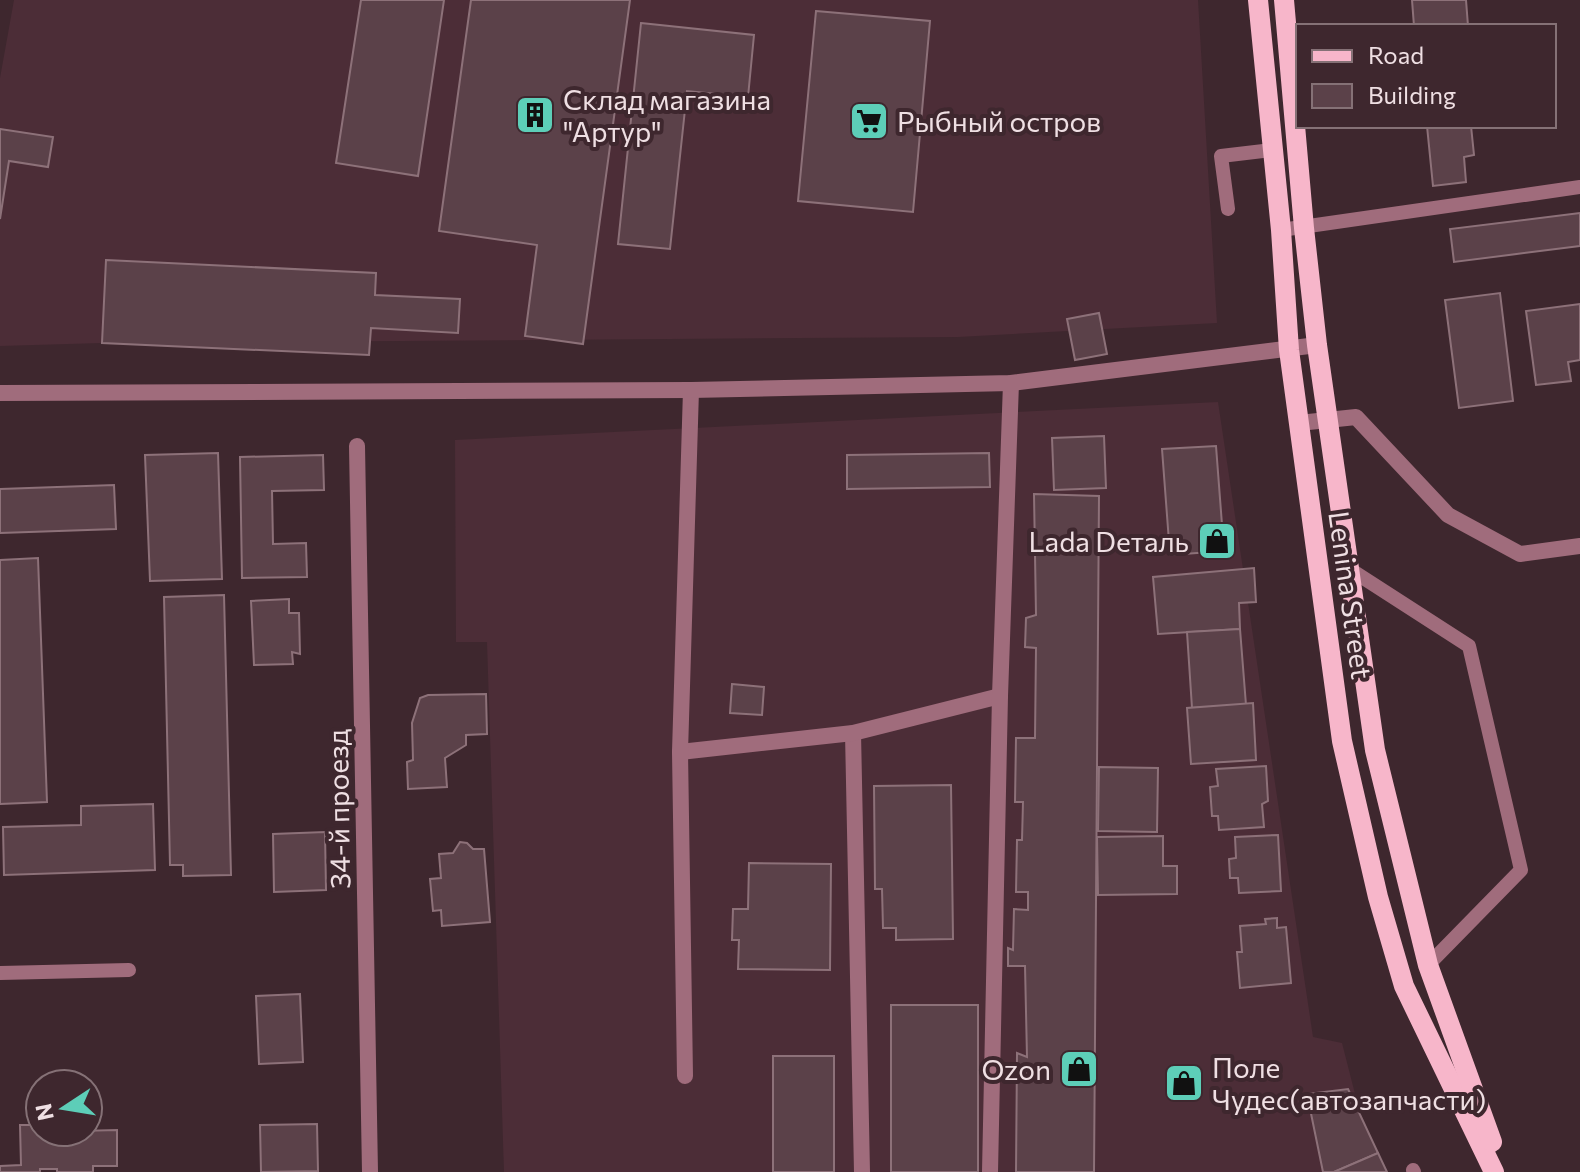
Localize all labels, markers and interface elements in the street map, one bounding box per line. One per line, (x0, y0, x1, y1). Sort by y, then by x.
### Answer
legend (1296, 24, 1556, 128)
text: Road (1368, 40, 1424, 69)
text: Building (1368, 80, 1456, 109)
place label: Склад магазина "Артур" (563, 82, 771, 148)
building icon: Склад магазина "Артур" (514, 94, 556, 136)
supermarket icon: Рыбный остров (848, 100, 890, 142)
place label: Рыбный остров (897, 104, 1101, 138)
street label: Lenina Street (1322, 509, 1380, 681)
shop icon: Lada Dеталь (1196, 520, 1238, 562)
place label: Lada Dеталь (1029, 524, 1189, 558)
street label: 34-й проезд (320, 729, 356, 889)
shop icon: Ozon (1058, 1048, 1100, 1090)
place label: Поле Чудес(автозапчасти) (1212, 1050, 1486, 1116)
place label: Ozon (981, 1052, 1051, 1086)
shop icon: Поле Чудес(автозапчасти) (1163, 1062, 1205, 1104)
north arrow (24, 1068, 104, 1148)
text: N (29, 1101, 59, 1123)

